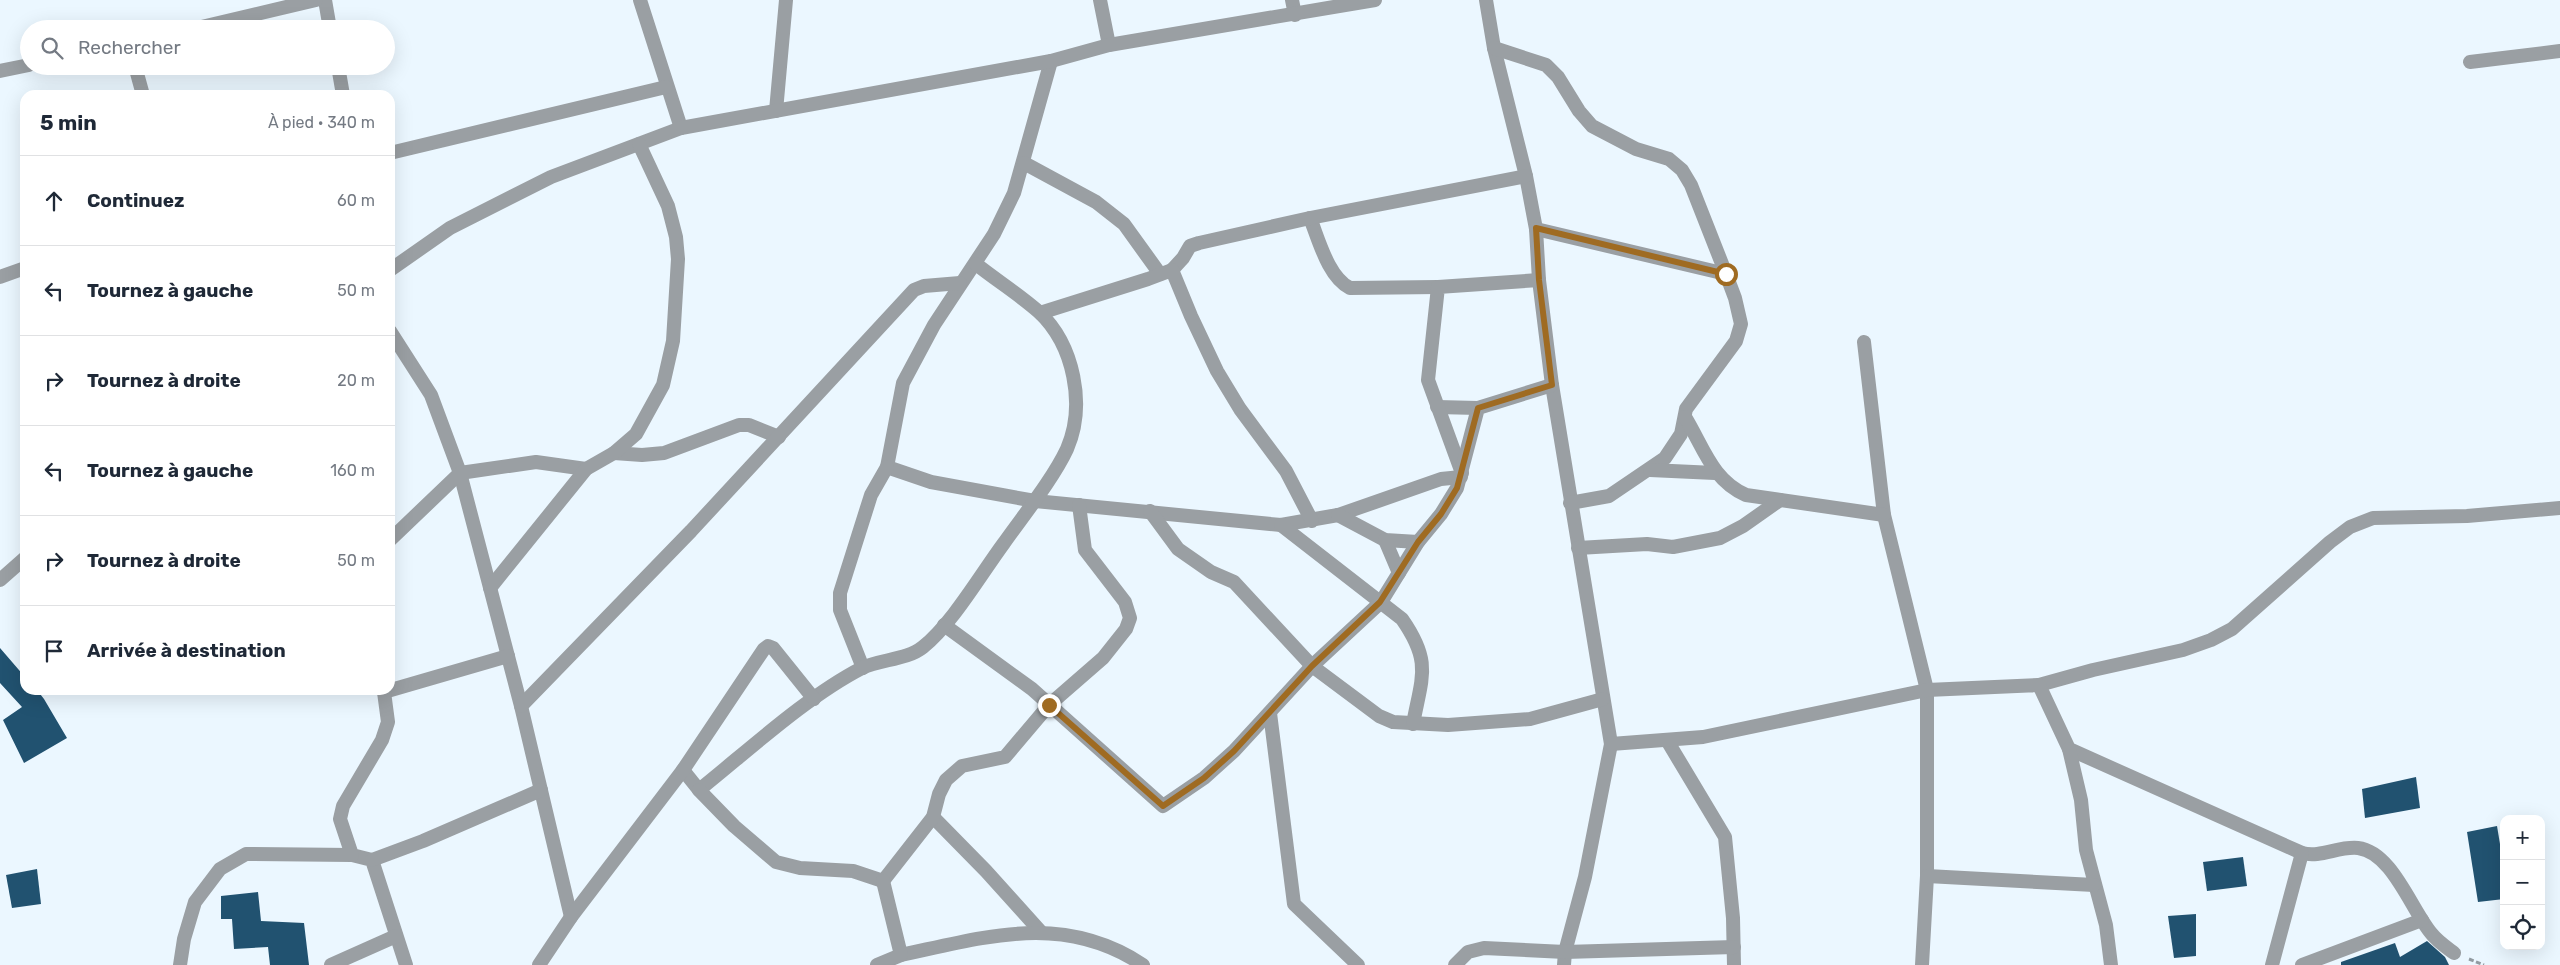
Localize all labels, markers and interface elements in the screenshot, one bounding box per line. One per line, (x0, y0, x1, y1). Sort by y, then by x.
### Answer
search box (20, 20, 395, 75)
icon: search (38, 34, 66, 62)
text: Rechercher (78, 36, 181, 59)
text: 5 min (40, 110, 97, 135)
text: À pied · 340 m (268, 113, 375, 132)
icon: ahead (40, 187, 68, 215)
text: Continuez (87, 189, 185, 212)
text: 60 m (337, 191, 375, 210)
route start (1715, 263, 1738, 286)
icon: left (40, 277, 68, 305)
text: Tournez à gauche (87, 279, 253, 302)
text: 50 m (337, 281, 375, 300)
icon: right (40, 367, 68, 395)
text: Tournez à droite (87, 369, 241, 392)
text: 20 m (337, 371, 375, 390)
icon: left (40, 457, 68, 485)
text: Tournez à gauche (87, 459, 253, 482)
text: 160 m (330, 461, 375, 480)
icon: right (40, 547, 68, 575)
text: Tournez à droite (87, 549, 241, 572)
text: 50 m (337, 551, 375, 570)
icon: arrive (40, 637, 68, 665)
text: Arrivée à destination (87, 639, 286, 662)
route end (1038, 694, 1061, 717)
map controls (2500, 815, 2545, 950)
button: + (2500, 815, 2545, 860)
button: − (2500, 860, 2545, 905)
button: locate (2500, 905, 2545, 950)

